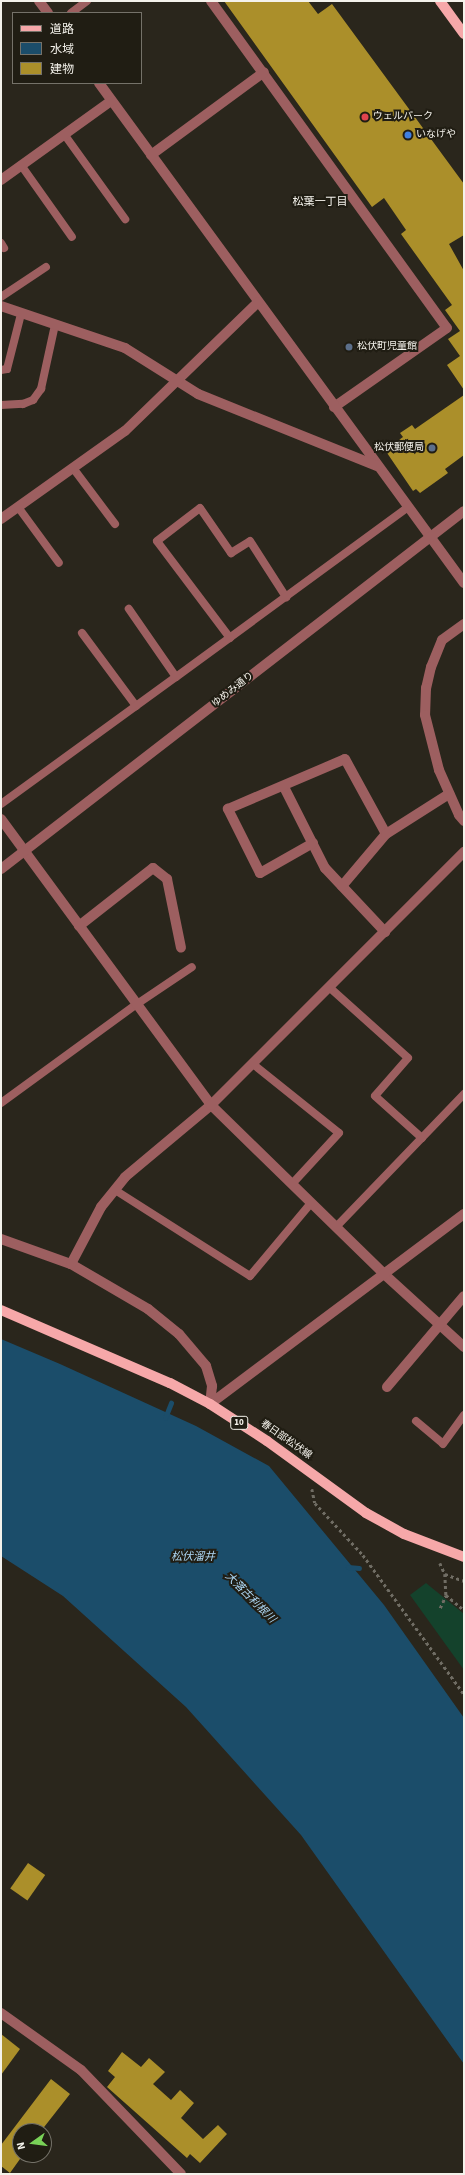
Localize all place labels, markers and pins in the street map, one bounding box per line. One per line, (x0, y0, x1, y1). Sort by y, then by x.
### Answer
place label: ウェルパーク (373, 111, 433, 123)
marker: ウェルパーク (360, 112, 370, 122)
place label: いなげや (416, 129, 456, 141)
marker: いなげや (403, 130, 413, 140)
place label: 松伏町児童館 (357, 341, 417, 353)
marker: 松伏町児童館 (344, 342, 354, 352)
place label: 松伏郵便局 (374, 442, 424, 454)
marker: 松伏郵便局 (427, 443, 437, 453)

